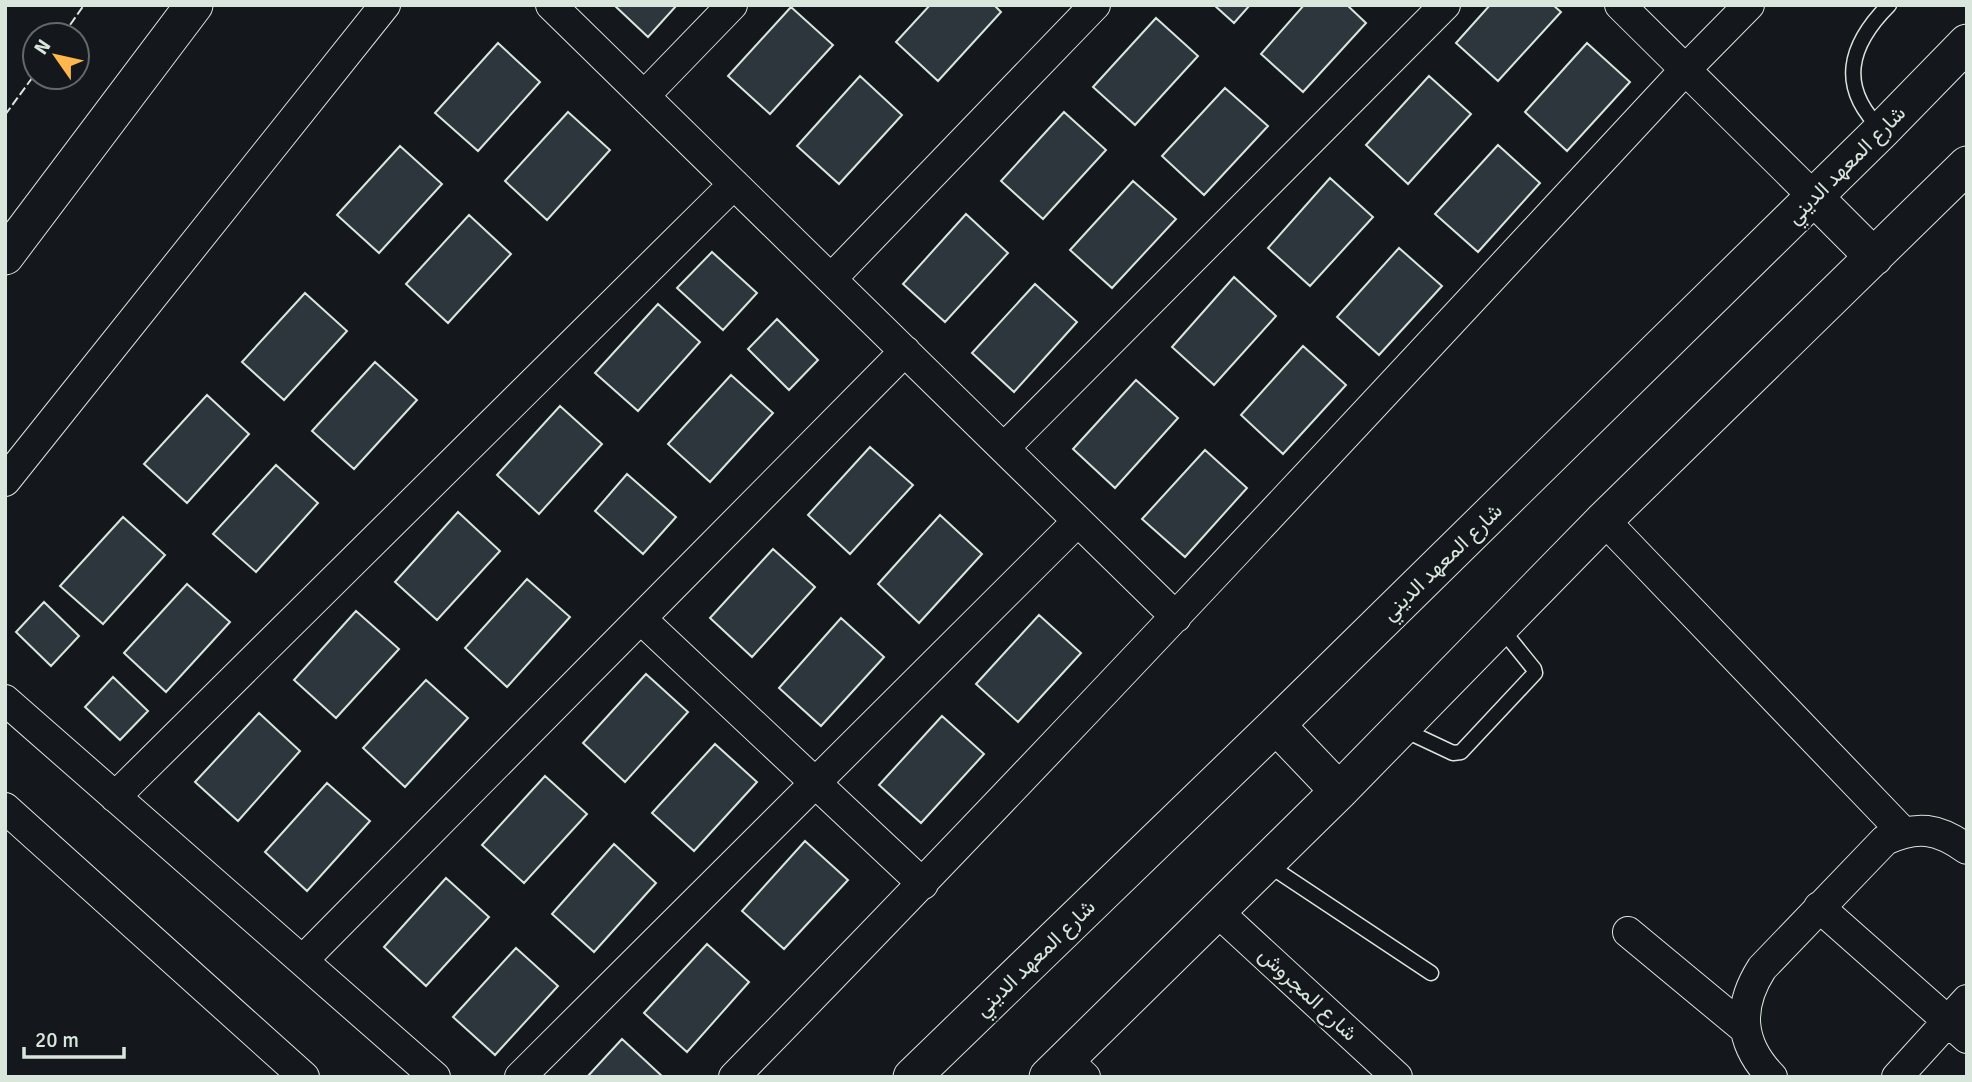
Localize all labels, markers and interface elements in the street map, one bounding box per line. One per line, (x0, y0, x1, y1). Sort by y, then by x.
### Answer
north arrow (21, 21, 91, 91)
text: N (29, 35, 56, 59)
street label: شارع المعهد الديني (1781, 100, 1914, 233)
street label: شارع المعهد الديني (1376, 498, 1510, 629)
street label: شارع المعهد الديني (969, 894, 1103, 1025)
street label: شارع المجروش (1252, 941, 1363, 1047)
scale bar (24, 1016, 124, 1060)
text: 20 m (35, 1027, 79, 1053)

